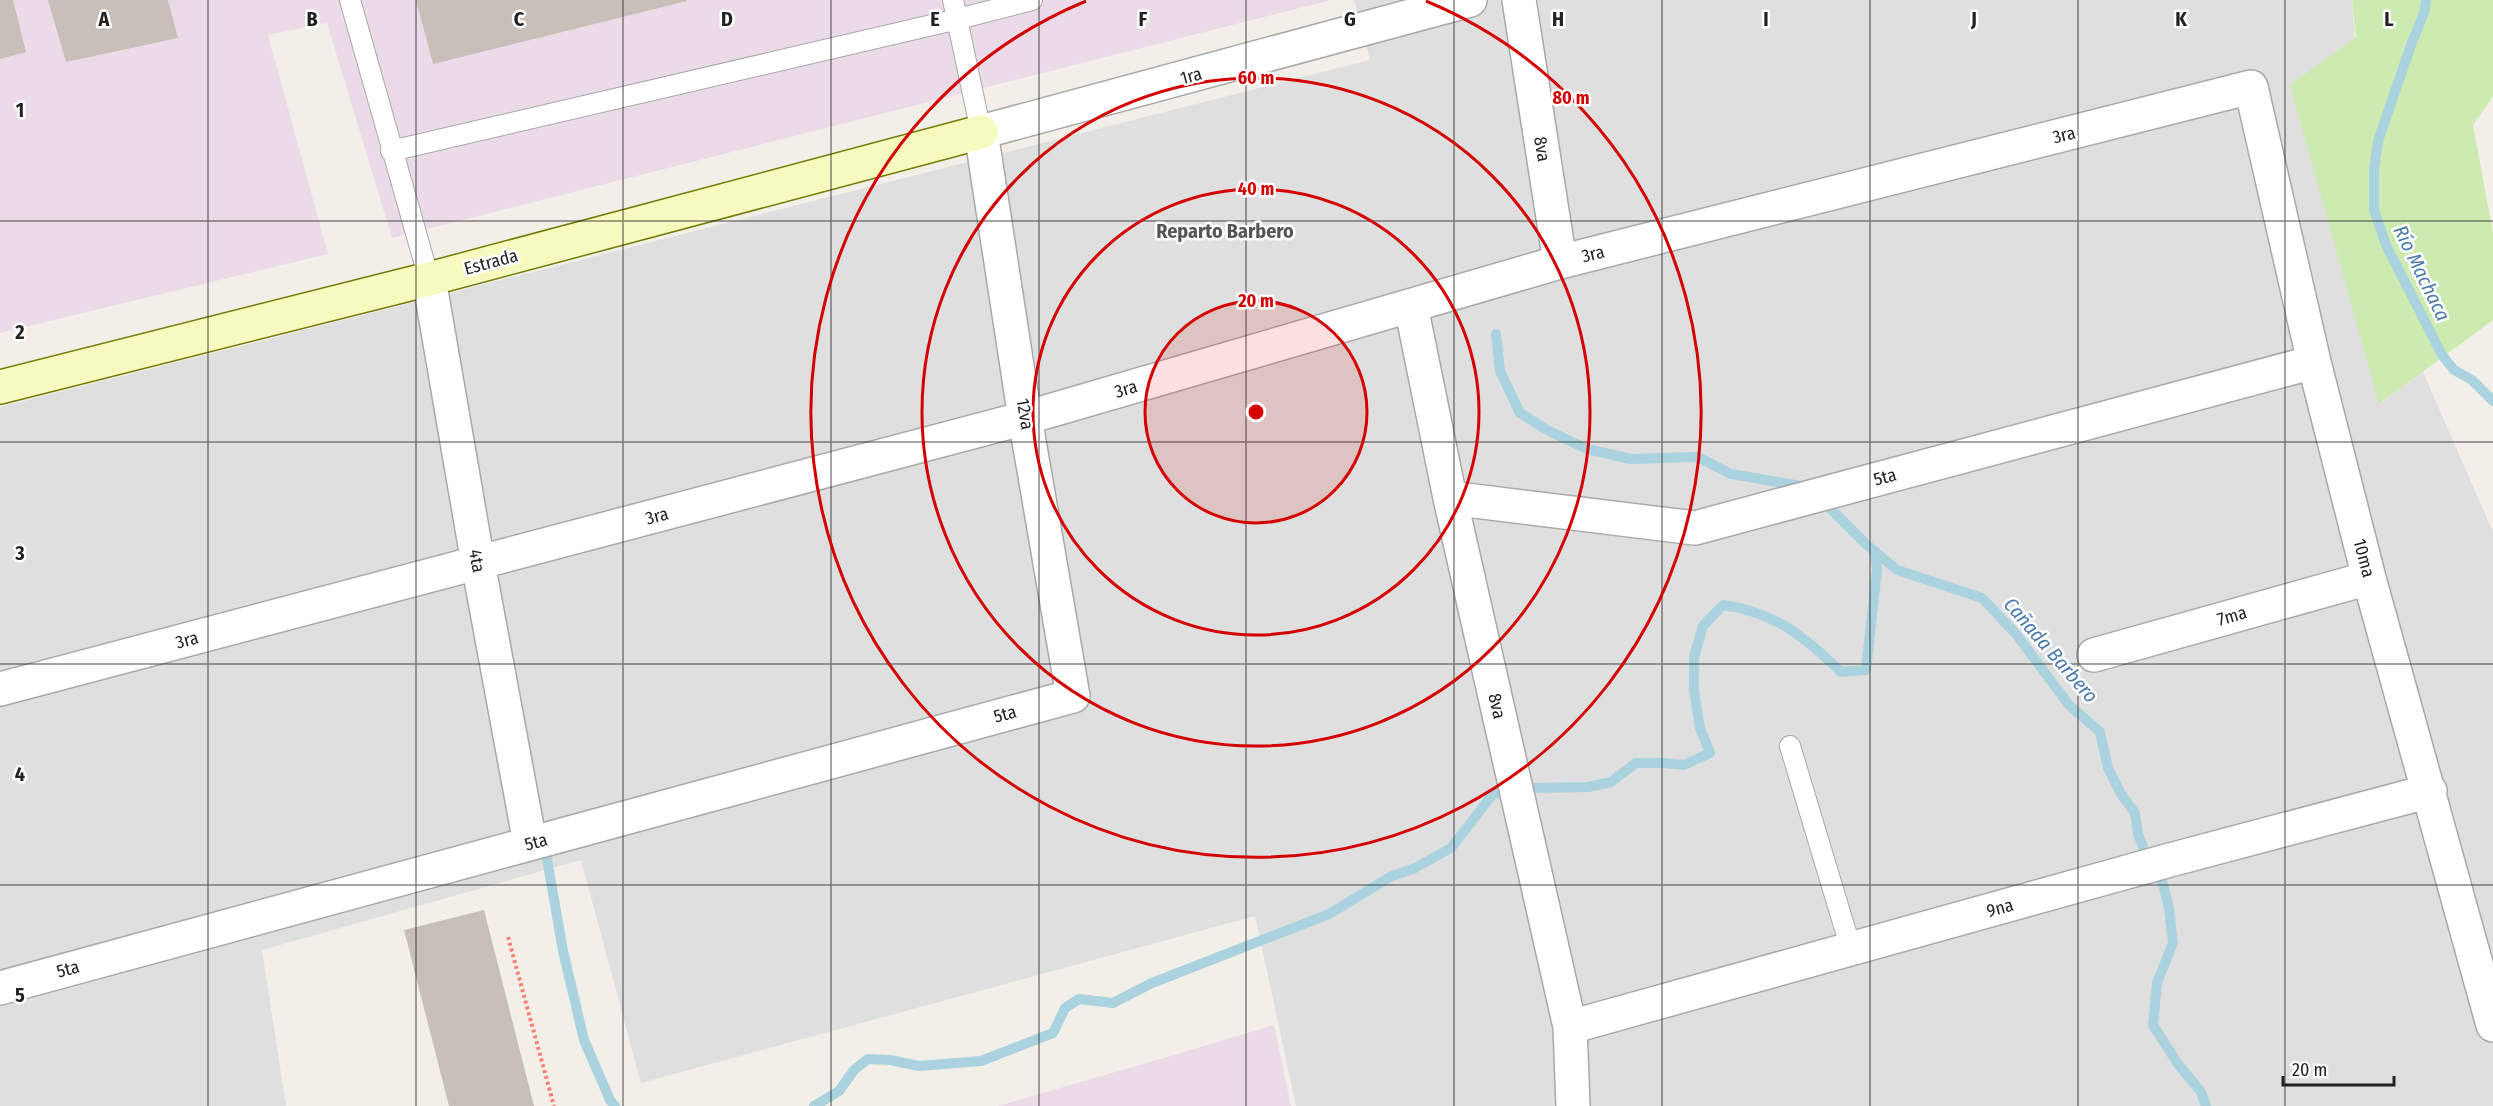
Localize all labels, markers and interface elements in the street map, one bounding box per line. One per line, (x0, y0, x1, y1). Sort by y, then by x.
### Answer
text: A (98, 7, 111, 31)
text: B (306, 7, 318, 31)
text: C (514, 7, 525, 31)
text: D (721, 7, 733, 31)
text: E (930, 7, 940, 31)
text: F (1139, 7, 1148, 31)
text: G (1344, 7, 1356, 31)
text: H (1552, 7, 1564, 31)
text: I (1763, 7, 1769, 31)
text: J (1970, 7, 1977, 31)
text: K (2175, 7, 2187, 31)
text: L (2384, 7, 2394, 31)
street label: 1ra (1178, 63, 1204, 89)
text: 60 m (1238, 67, 1274, 89)
text: 80 m (1553, 87, 1589, 109)
text: 1 (16, 98, 24, 122)
street label: 3ra (2050, 122, 2078, 148)
street label: 8va (1529, 135, 1555, 163)
text: 40 m (1238, 178, 1274, 200)
district label: Reparto Barbero (1156, 219, 1294, 243)
water label: Río Machaca (2389, 221, 2455, 325)
street label: 3ra (1579, 241, 1607, 267)
street label: Estrada (462, 244, 521, 280)
text: 20 m (1237, 290, 1274, 312)
text: 2 (14, 320, 25, 344)
street label: 3ra (1112, 375, 1140, 403)
street label: 12va (1012, 397, 1038, 431)
centre of rings (1246, 402, 1266, 422)
street label: 5ta (1871, 463, 1899, 491)
street label: 3ra (643, 502, 671, 530)
street label: 10ma (2348, 536, 2380, 580)
text: 3 (14, 541, 25, 565)
street label: 4ta (464, 548, 490, 575)
water label: Cañada Barbero (1999, 592, 2103, 708)
street label: 7ma (2215, 601, 2250, 631)
street label: 3ra (173, 626, 201, 654)
street label: 8va (1483, 691, 1511, 721)
street label: 5ta (991, 700, 1019, 728)
text: 4 (15, 762, 25, 786)
street label: 5ta (522, 828, 550, 856)
street label: 9na (1984, 894, 2016, 922)
street label: 5ta (54, 955, 82, 983)
text: 5 (15, 983, 25, 1007)
scale bar (2283, 1049, 2394, 1087)
text: 20 m (2292, 1059, 2327, 1081)

